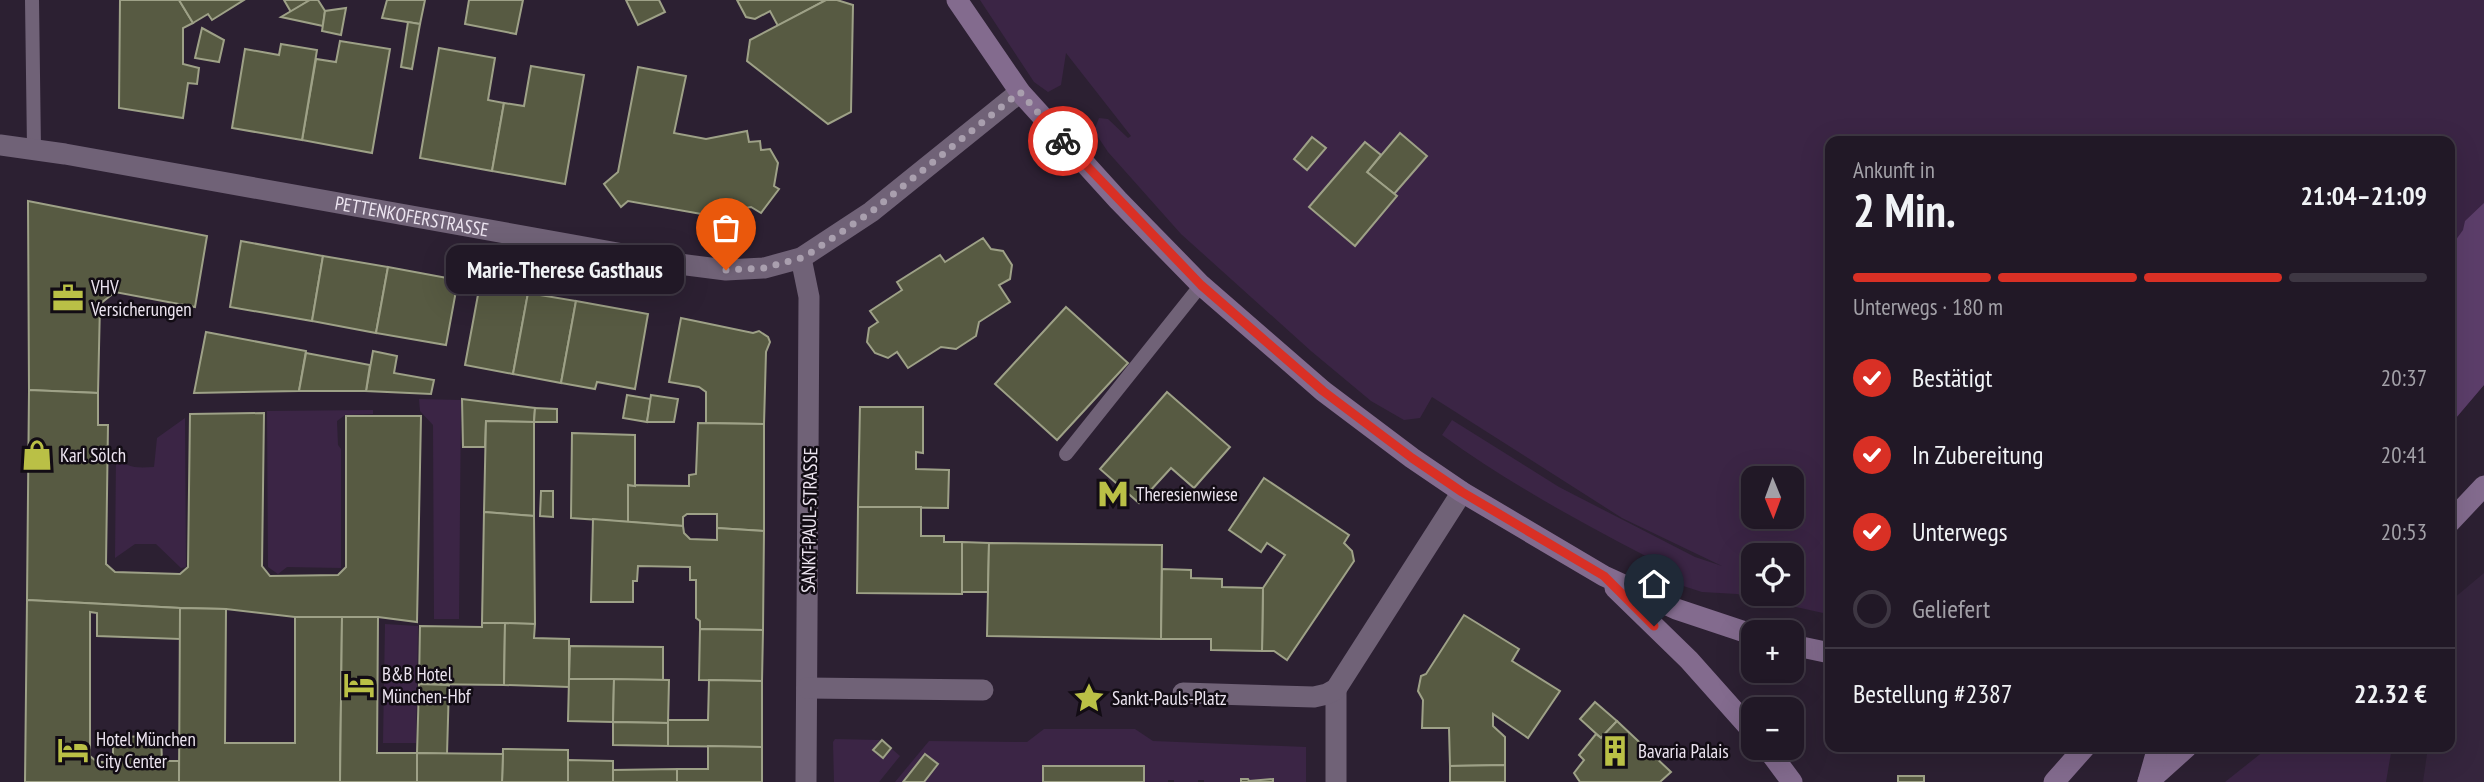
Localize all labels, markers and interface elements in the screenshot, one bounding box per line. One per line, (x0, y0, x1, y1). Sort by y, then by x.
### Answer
courier (1028, 106, 1098, 176)
icon: bike (1044, 122, 1082, 160)
text: Ankunft in (1853, 155, 1935, 184)
text: 21:04–21:09 (2300, 179, 2427, 212)
text: 2 Min. (1853, 180, 1956, 240)
street label: PETTENKOFERSTRASSE (333, 191, 491, 242)
pin (696, 198, 756, 270)
icon: bag (707, 209, 745, 247)
callout: Marie-Therese Gasthaus (446, 246, 684, 294)
text: Marie-Therese Gasthaus (467, 255, 663, 284)
place label: VHV Versicherungen (90, 275, 192, 321)
office icon: VHV Versicherungen (51, 281, 85, 315)
text: Unterwegs · 180 m (1853, 292, 2003, 321)
icon: check (1853, 359, 1891, 397)
text: Bestätigt (1912, 361, 1993, 394)
text: 20:37 (2381, 363, 2427, 392)
icon: check (1853, 436, 1891, 474)
shop icon: Karl Sölch (20, 438, 54, 472)
text: In Zubereitung (1912, 438, 2043, 471)
text: 20:41 (2381, 440, 2427, 469)
place label: Karl Sölch (60, 443, 126, 467)
street label: SANKT-PAUL-STRASSE (796, 447, 822, 593)
north arrow (1741, 466, 1804, 528)
map controls (1741, 466, 1804, 760)
metro station icon: Theresienwiese (1096, 477, 1130, 511)
place label: Theresienwiese (1136, 482, 1238, 506)
icon: check (1853, 513, 1891, 551)
text: Unterwegs (1912, 515, 2007, 548)
text: 20:53 (2381, 517, 2427, 546)
button: locate (1741, 543, 1804, 606)
pin (1624, 554, 1684, 626)
icon: home (1635, 565, 1673, 603)
text: Geliefert (1912, 592, 1990, 625)
button: + (1741, 620, 1804, 683)
place label: B&B Hotel München-Hbf (382, 662, 472, 708)
hotel icon: B&B Hotel München-Hbf (342, 668, 376, 702)
text: Bestellung #2387 (1853, 677, 2013, 710)
text: 22.32 € (2354, 677, 2427, 710)
place icon: Sankt-Pauls-Platz (1072, 681, 1106, 715)
place label: Sankt-Pauls-Platz (1112, 686, 1227, 710)
button: − (1741, 697, 1804, 760)
place label: Hotel München City Center (96, 727, 196, 773)
hotel icon: Hotel München City Center (56, 733, 90, 767)
building icon: Bavaria Palais (1598, 734, 1632, 768)
place label: Bavaria Palais (1638, 739, 1729, 763)

